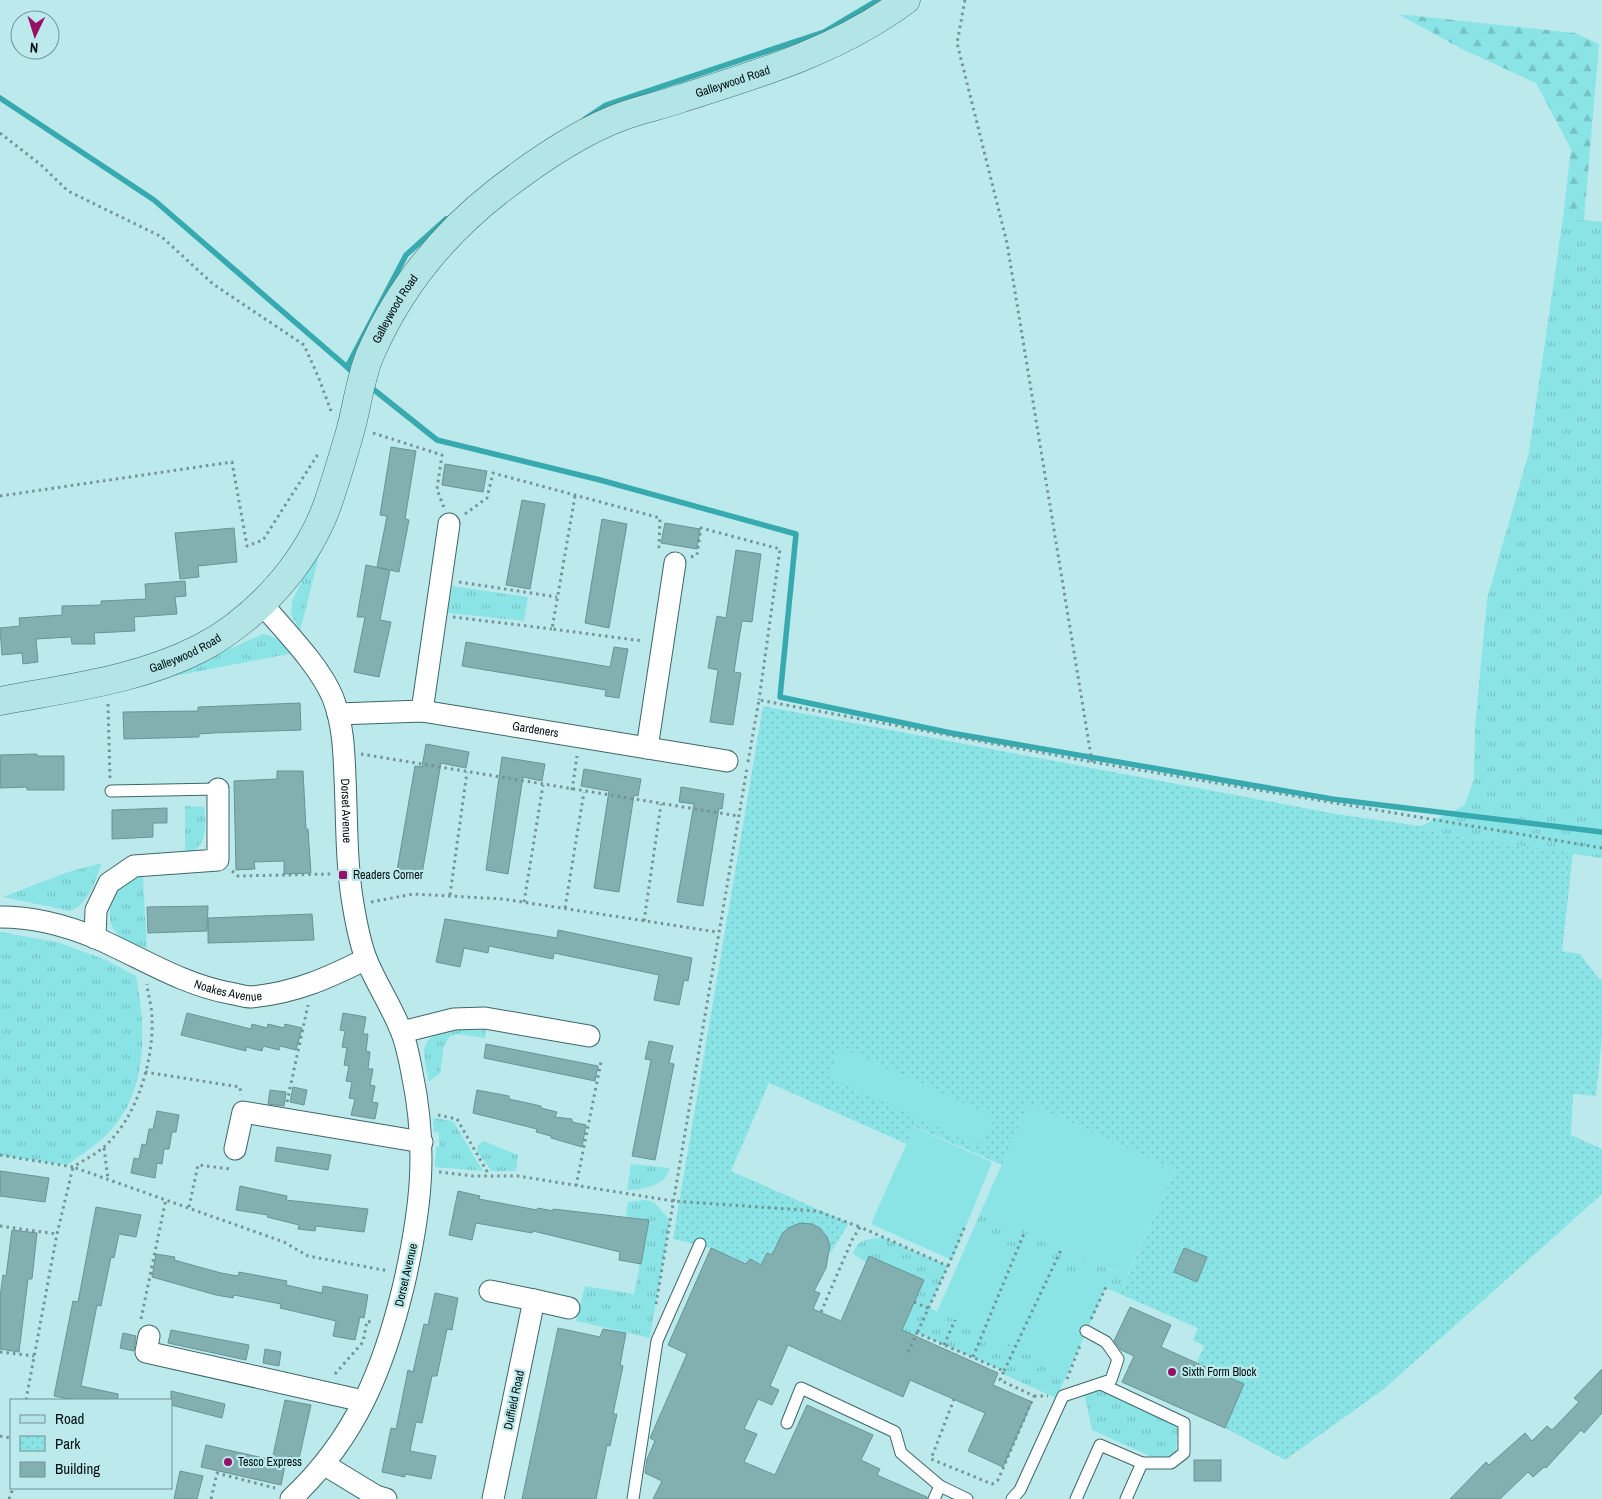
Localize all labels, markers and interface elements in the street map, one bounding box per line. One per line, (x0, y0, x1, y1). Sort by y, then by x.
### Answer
north arrow (10, 10, 60, 60)
text: N (29, 39, 39, 57)
street label: Galleywood Road (693, 62, 772, 101)
street label: Galleywood Road (368, 271, 422, 346)
street label: Galleywood Road (147, 630, 224, 677)
street label: Gardeners (511, 718, 560, 741)
street label: Dorset Avenue (337, 778, 355, 843)
place label: Readers Corner (353, 867, 424, 883)
marker: Readers Corner (337, 869, 349, 881)
street label: Noakes Avenue (192, 976, 263, 1005)
street label: Dorset Avenue (391, 1242, 421, 1308)
place label: Sixth Form Block (1182, 1364, 1257, 1380)
marker: Sixth Form Block (1166, 1366, 1178, 1378)
street label: Duffield Road (500, 1369, 528, 1431)
legend (10, 1399, 172, 1489)
text: Road (55, 1408, 84, 1429)
text: Park (55, 1433, 81, 1454)
place label: Tesco Express (238, 1454, 302, 1470)
marker: Tesco Express (222, 1456, 234, 1468)
text: Building (55, 1458, 100, 1479)

